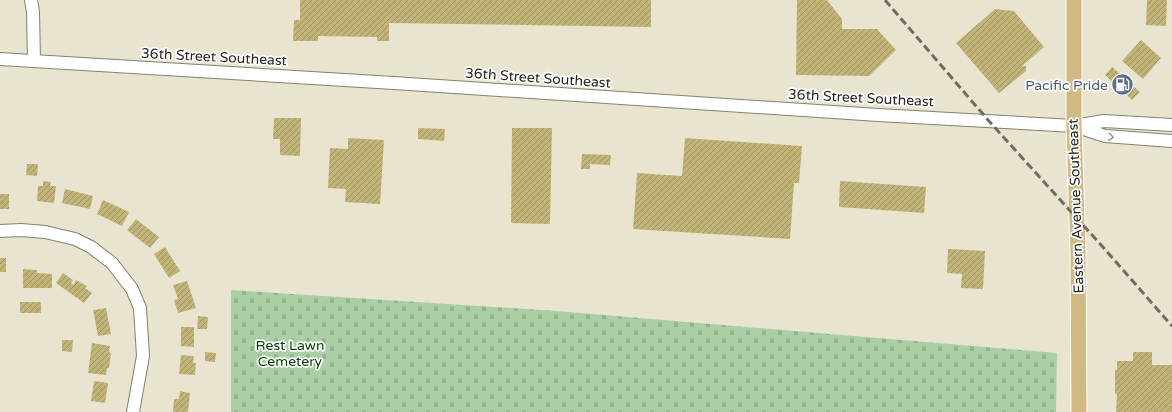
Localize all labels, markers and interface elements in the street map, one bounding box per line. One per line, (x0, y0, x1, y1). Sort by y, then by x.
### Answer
street label: 36th Street Southeast (141, 45, 288, 69)
street label: 36th Street Southeast (465, 64, 612, 92)
fuel station icon: Pacific Pride (1110, 72, 1136, 98)
place label: Pacific Pride (1025, 77, 1108, 94)
street label: 36th Street Southeast (788, 86, 935, 110)
street label: Eastern Avenue Southeast (1064, 118, 1088, 294)
one-way arrow (1108, 132, 1114, 141)
park label: Rest Lawn Cemetery (256, 337, 324, 370)

